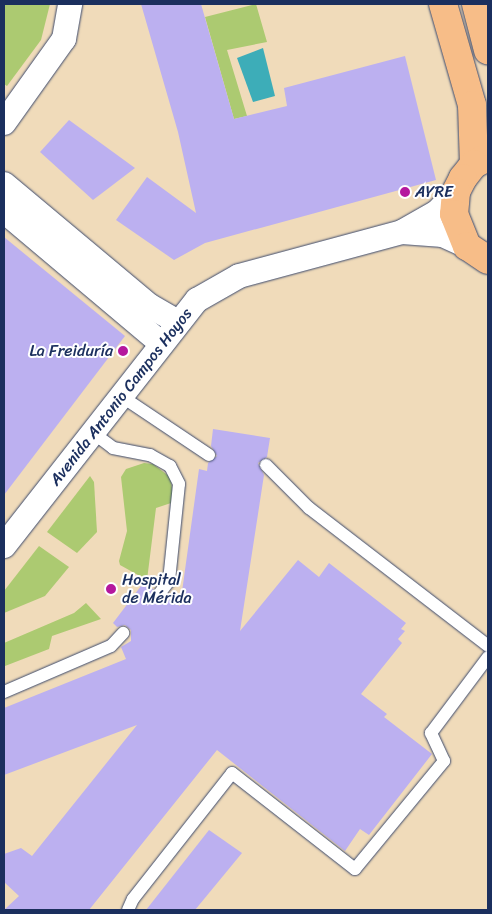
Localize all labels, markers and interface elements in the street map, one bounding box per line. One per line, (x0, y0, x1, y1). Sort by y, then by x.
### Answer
place label: AYRE (415, 182, 453, 202)
marker: AYRE (399, 186, 411, 198)
street label: Avenida Antonio Campos Hoyos (46, 304, 196, 490)
place label: La Freiduría (29, 341, 113, 361)
marker: La Freiduría (117, 345, 129, 357)
place label: Hospital de Mérida (122, 570, 192, 608)
marker: Hospital de Mérida (104, 582, 118, 596)

